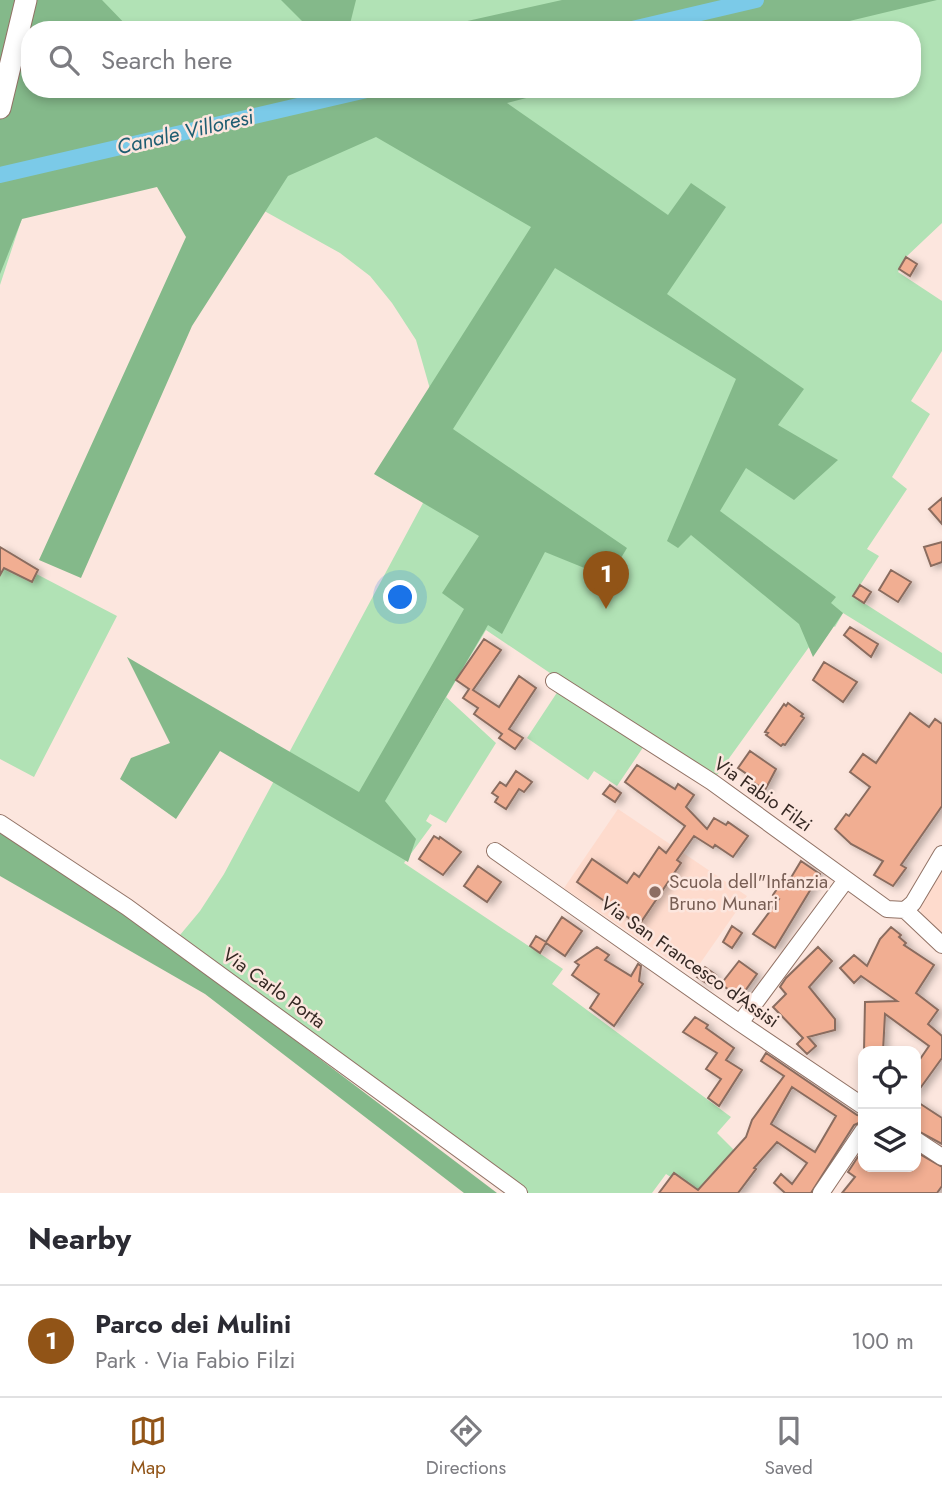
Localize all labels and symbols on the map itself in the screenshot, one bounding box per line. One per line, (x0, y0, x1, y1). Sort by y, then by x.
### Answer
water label: Canale Villoresi (114, 102, 257, 162)
pin: 1 (583, 551, 629, 609)
your location (383, 580, 417, 614)
street label: Via Fabio Filzi (708, 750, 818, 838)
place label: Scuola dell"Infanzia Bruno Munari (669, 868, 828, 917)
marker: Scuola dell"Infanzia Bruno Munari (647, 884, 663, 900)
street label: Via San Francesco d'Assisi (595, 890, 785, 1034)
street label: Via Carlo Porta (217, 941, 331, 1035)

